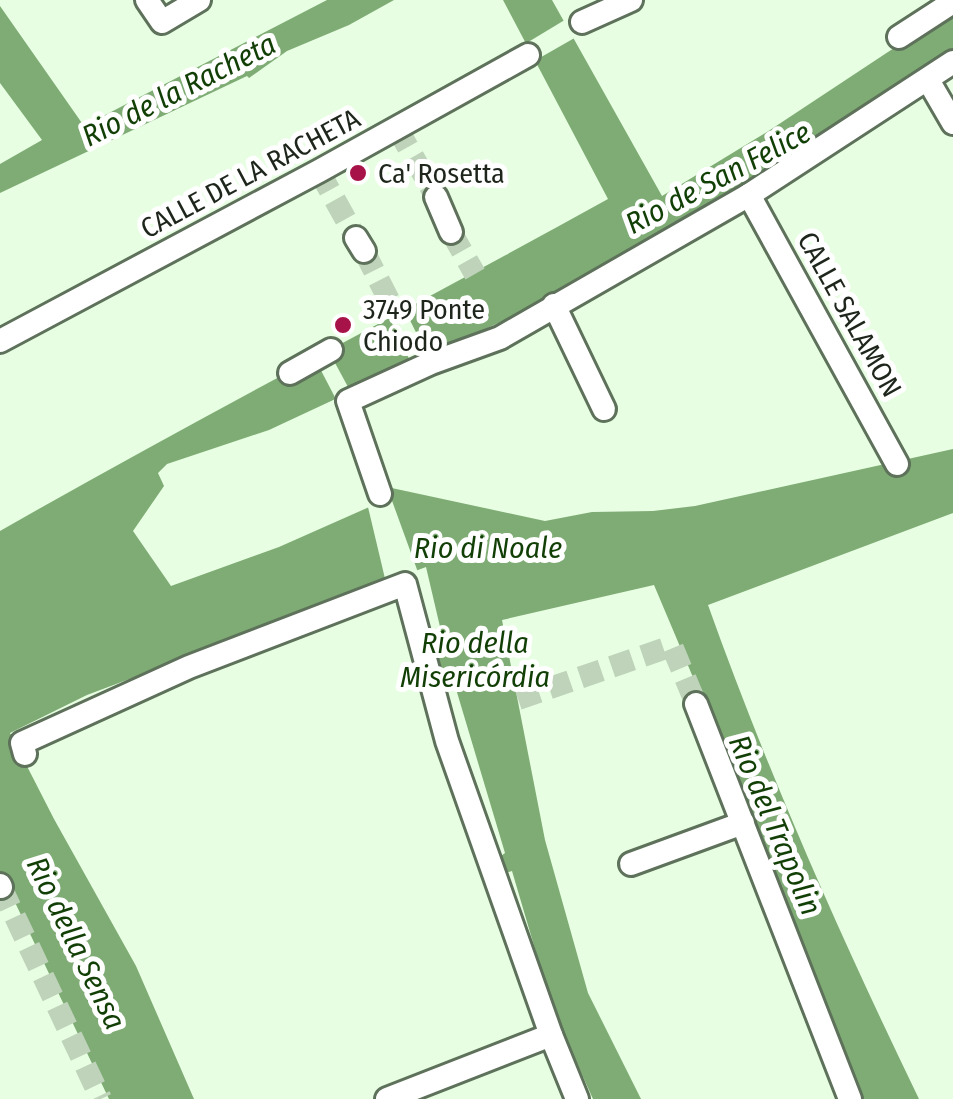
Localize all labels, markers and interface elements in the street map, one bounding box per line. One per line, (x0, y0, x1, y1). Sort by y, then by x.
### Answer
water label: Rio de la Racheta (76, 26, 282, 154)
street label: CALLE DE LA RACHETA (135, 102, 366, 245)
water label: Rio de San Felice (619, 114, 817, 242)
place label: Ca' Rosetta (378, 157, 505, 190)
marker: Ca' Rosetta (347, 162, 369, 184)
street label: CALLE SALAMON (791, 226, 908, 402)
place label: 3749 Ponte Chiodo (363, 293, 485, 358)
marker: 3749 Ponte Chiodo (332, 314, 354, 336)
water label: Rio di Noale (414, 530, 562, 566)
water label: Rio della Misericórdia (400, 625, 550, 695)
water label: Rio del Trapolin (721, 730, 829, 920)
water label: Rio della Sensa (19, 851, 133, 1035)

